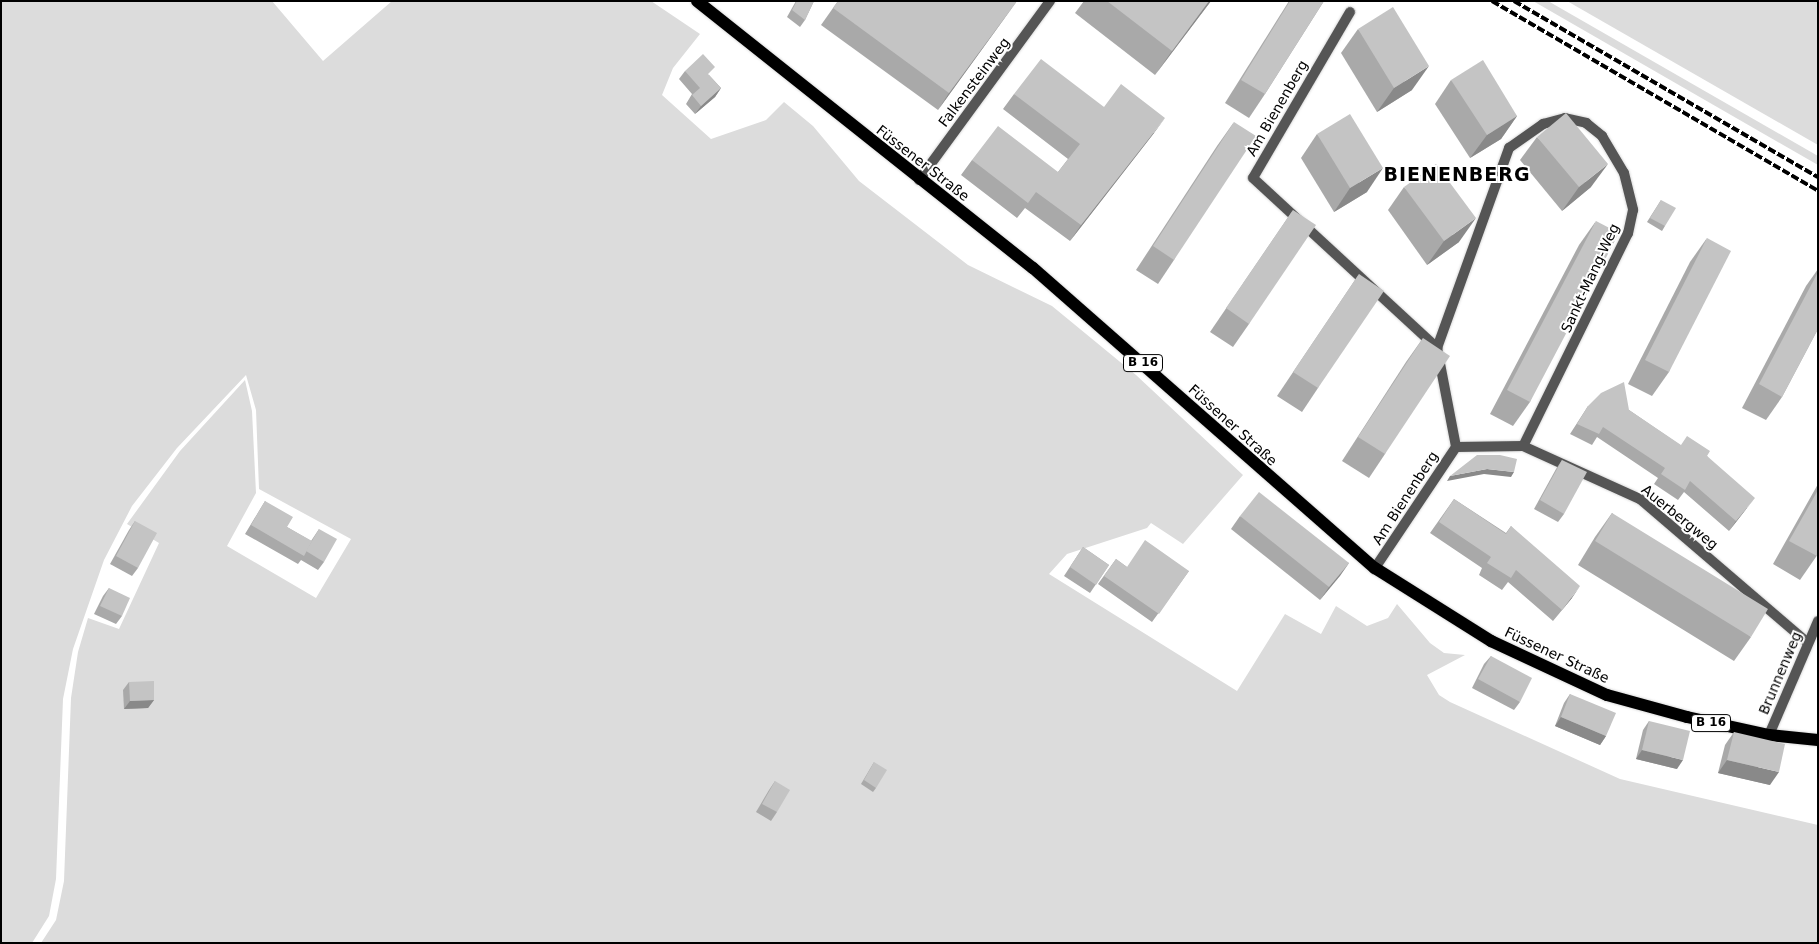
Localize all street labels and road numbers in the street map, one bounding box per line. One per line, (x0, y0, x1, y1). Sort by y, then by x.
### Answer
street label: Falkensteinweg (935, 34, 1013, 130)
street label: Am Bienenberg (1243, 57, 1311, 159)
street label: Füssener Straße (873, 122, 973, 204)
street label: Sankt-Mang-Weg (1557, 221, 1623, 335)
road number: B 16 (1122, 353, 1164, 372)
street label: Füssener Straße (1185, 381, 1281, 469)
street label: Am Bienenberg (1369, 448, 1441, 548)
street label: Auerbergweg (1638, 481, 1722, 553)
street label: Füssener Straße (1502, 623, 1612, 687)
street label: Brunnenweg (1755, 629, 1805, 717)
road number: B 16 (1690, 714, 1732, 732)

